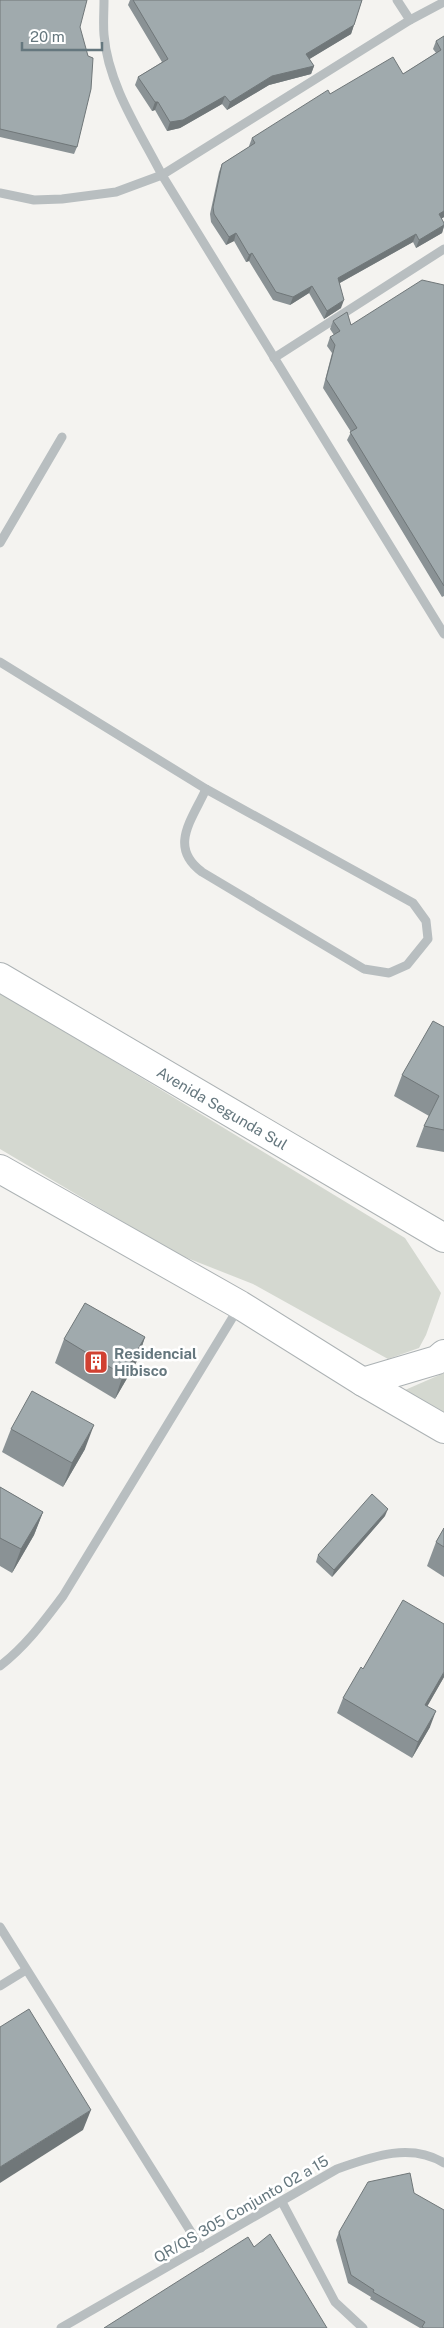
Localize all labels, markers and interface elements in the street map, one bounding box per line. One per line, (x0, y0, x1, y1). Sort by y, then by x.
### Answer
scale bar (22, 20, 102, 52)
text: 20 m (30, 28, 65, 45)
street label: Avenida Segunda Sul (154, 1063, 291, 1153)
place label: Residencial Hibisco (114, 1345, 197, 1379)
building icon: Residencial Hibisco (83, 1349, 109, 1375)
street label: QR/QS 305 Conjunto 02 a 15 (151, 2152, 331, 2266)

